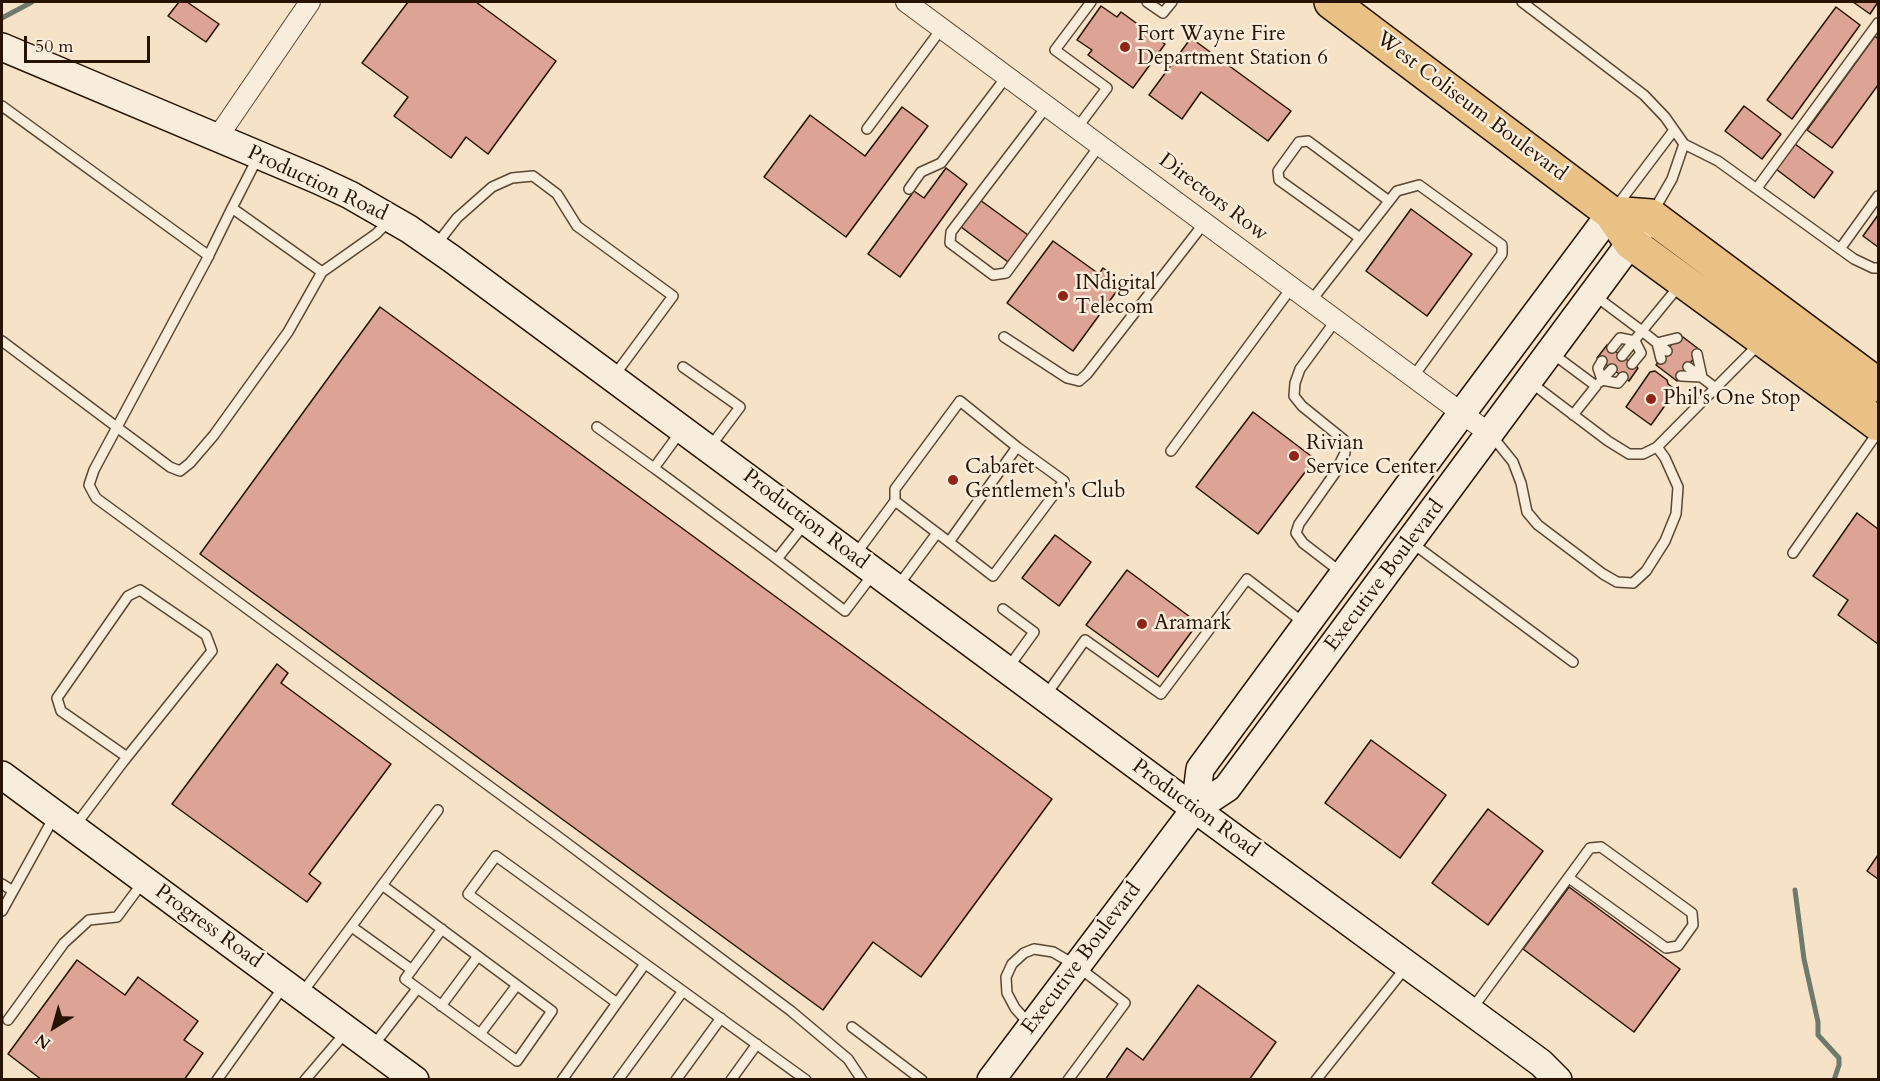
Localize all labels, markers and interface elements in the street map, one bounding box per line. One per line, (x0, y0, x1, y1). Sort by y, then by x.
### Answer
place label: Fort Wayne Fire Department Station 6 (1137, 22, 1328, 72)
scale bar (27, 24, 153, 62)
street label: West Coliseum Boulevard (1370, 27, 1572, 187)
text: 50 m (35, 34, 74, 59)
marker: Fort Wayne Fire Department Station 6 (1118, 40, 1132, 54)
street label: Production Road (243, 141, 391, 227)
street label: Directors Row (1153, 149, 1273, 247)
place label: INdigital Telecom (1075, 271, 1156, 321)
marker: INdigital Telecom (1056, 289, 1070, 303)
place label: Phil's One Stop (1663, 386, 1801, 412)
marker: Phil's One Stop (1644, 392, 1658, 406)
place label: Rivian Service Center (1306, 431, 1436, 481)
marker: Rivian Service Center (1287, 449, 1301, 463)
place label: Cabaret Gentlemen's Club (965, 455, 1125, 505)
street label: Production Road (737, 464, 873, 576)
marker: Cabaret Gentlemen's Club (946, 473, 960, 487)
street label: Executive Boulevard (1320, 495, 1450, 657)
place label: Aramark (1154, 611, 1231, 637)
marker: Aramark (1135, 617, 1149, 631)
street label: Production Road (1126, 754, 1264, 864)
street label: Executive Boulevard (1017, 878, 1147, 1040)
street label: Progress Road (150, 880, 266, 974)
north arrow (24, 997, 84, 1057)
text: N (31, 1028, 55, 1054)

